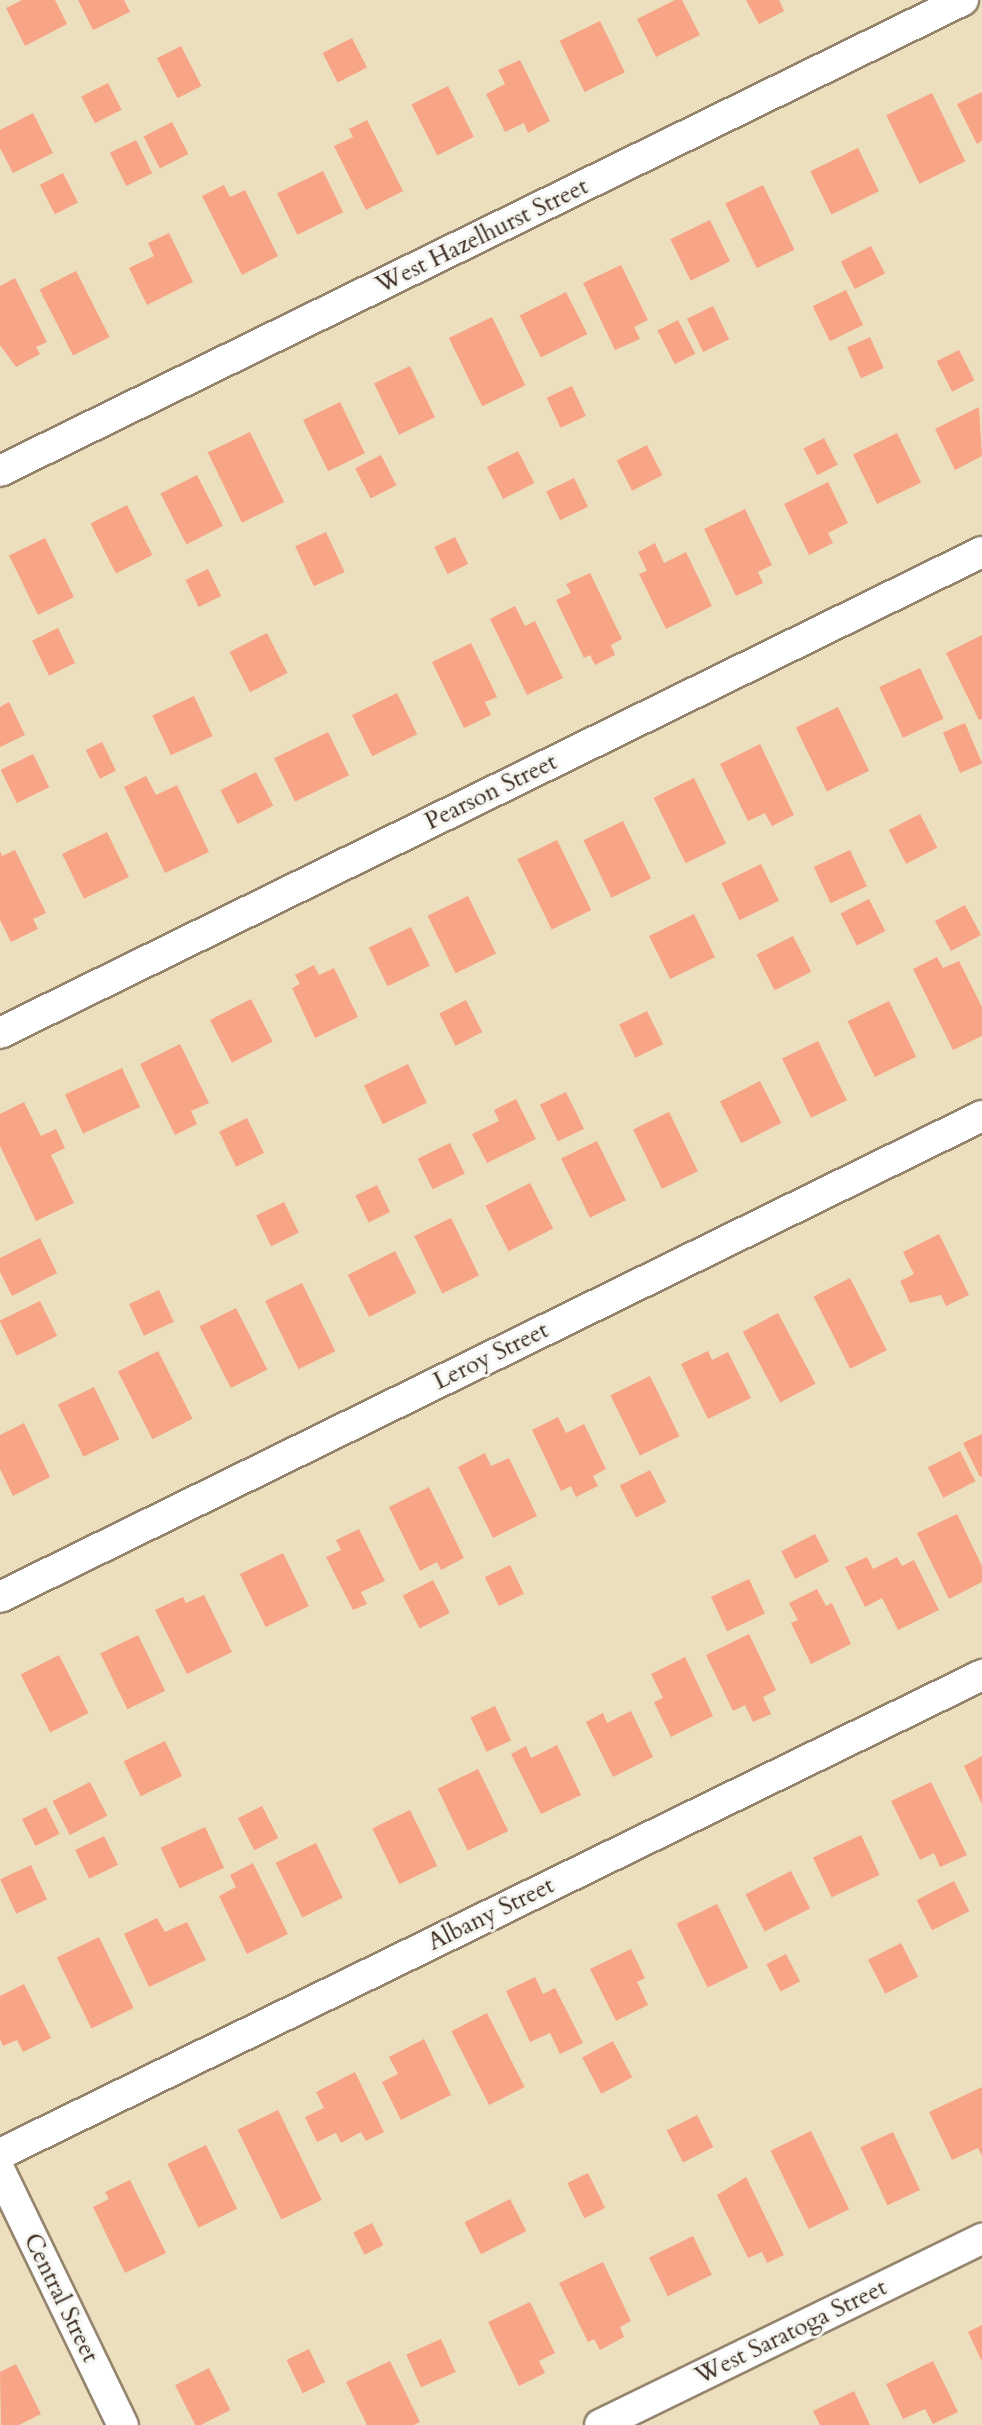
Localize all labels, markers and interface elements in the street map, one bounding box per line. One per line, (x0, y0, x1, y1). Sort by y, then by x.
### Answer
street label: West Hazelhurst Street (371, 172, 593, 300)
street label: Pearson Street (420, 748, 562, 836)
street label: Leroy Street (429, 1316, 553, 1396)
street label: Albany Street (423, 1871, 559, 1957)
street label: Central Street (17, 2229, 105, 2367)
street label: West Saratoga Street (691, 2273, 891, 2391)

